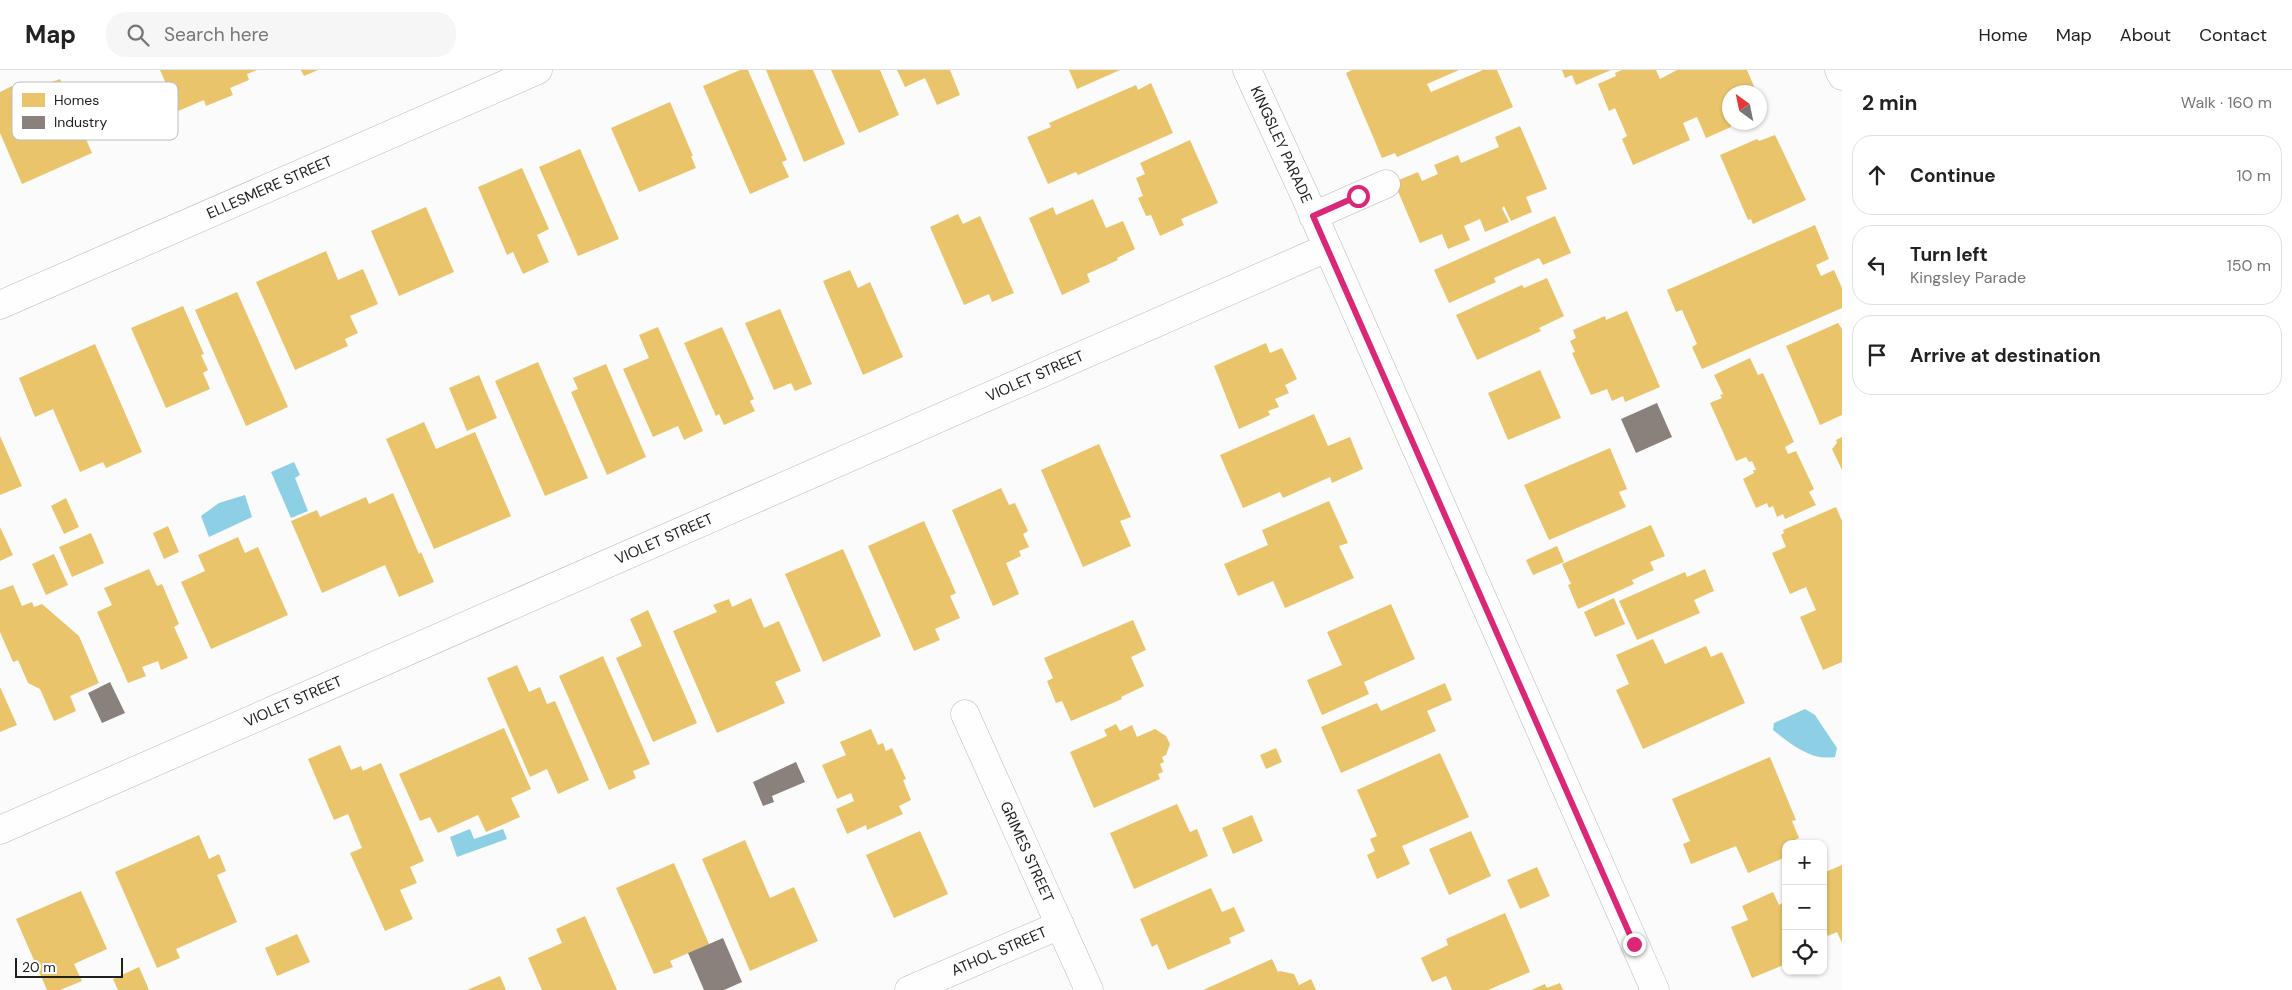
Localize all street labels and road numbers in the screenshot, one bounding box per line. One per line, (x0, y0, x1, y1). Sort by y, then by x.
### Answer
street label: KINGSLEY PARADE (1246, 83, 1317, 206)
street label: ELLESMERE STREET (203, 151, 335, 224)
street label: VIOLET STREET (983, 346, 1087, 406)
street label: VIOLET STREET (612, 509, 716, 569)
street label: VIOLET STREET (241, 671, 345, 732)
street label: GRIMES STREET (995, 798, 1058, 905)
street label: ATHOL STREET (948, 922, 1050, 981)

